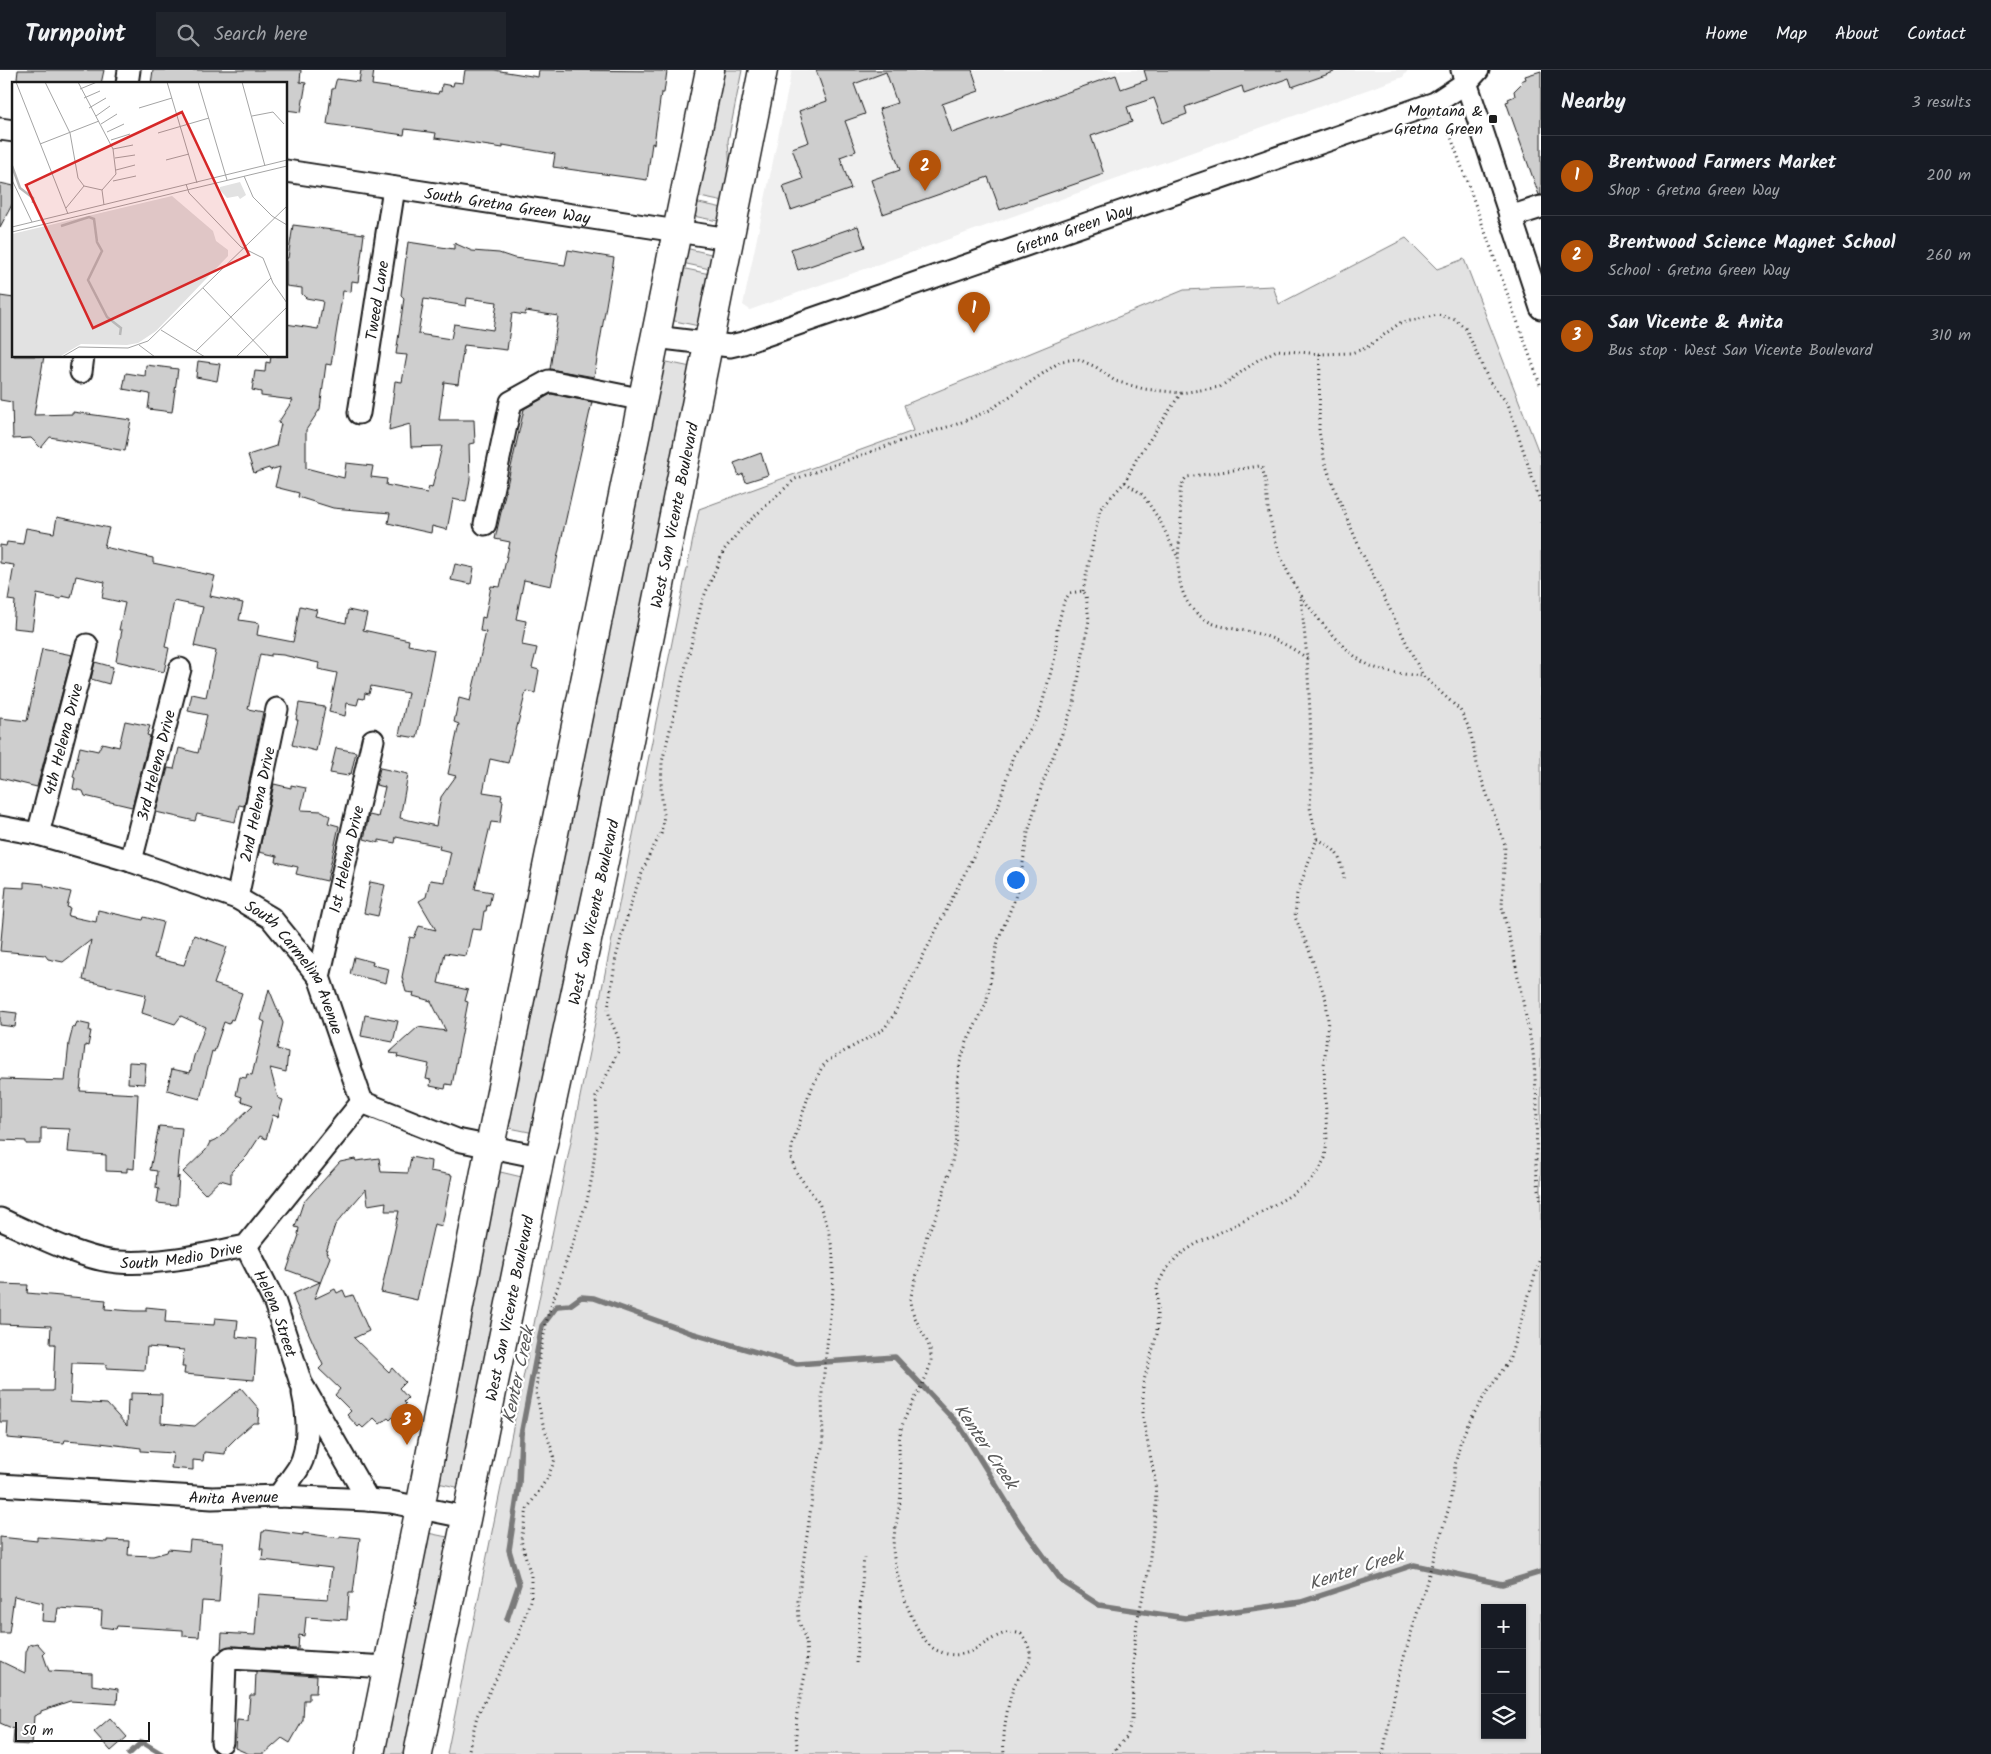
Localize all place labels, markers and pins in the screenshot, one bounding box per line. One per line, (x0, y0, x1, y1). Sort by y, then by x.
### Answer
place label: Montana & Gretna Green (1394, 99, 1483, 142)
marker: Montana & Gretna Green (1487, 113, 1499, 125)
pin: 2 (909, 150, 941, 191)
pin: 1 (958, 292, 990, 333)
pin: 3 (391, 1404, 423, 1445)

